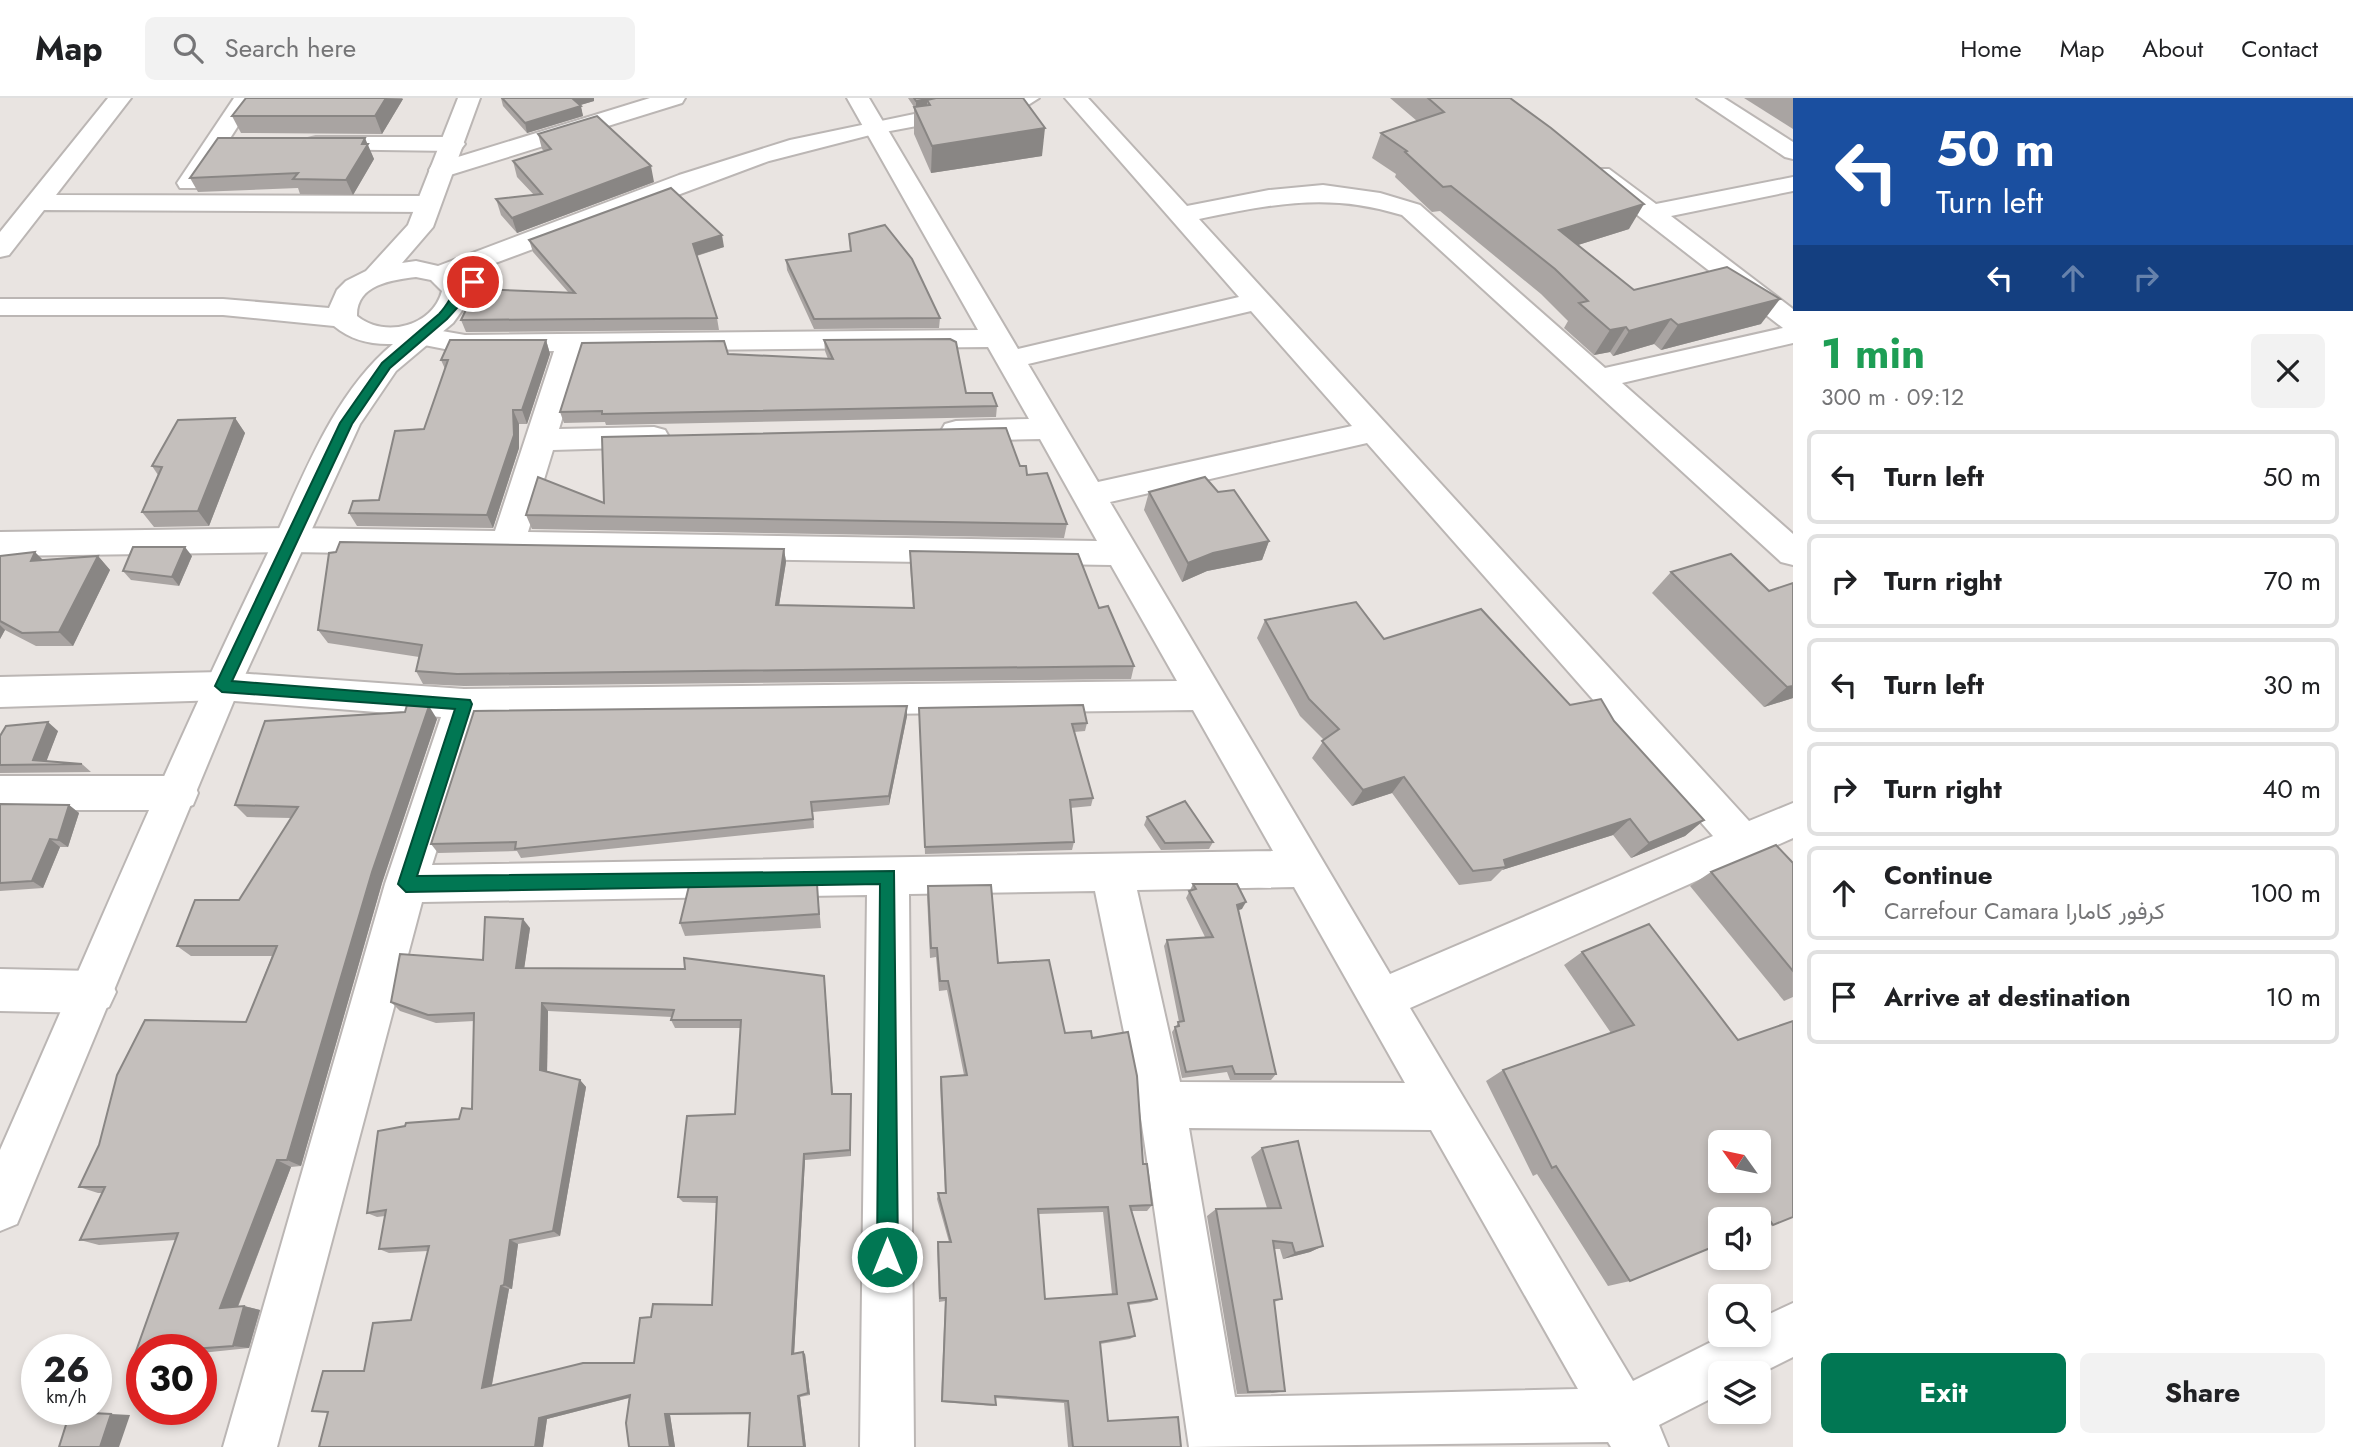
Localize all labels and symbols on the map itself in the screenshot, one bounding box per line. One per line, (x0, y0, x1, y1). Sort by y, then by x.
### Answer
pin (443, 252, 503, 312)
north arrow (1708, 1130, 1771, 1194)
position arrow (850, 1220, 924, 1294)
speed limit sign: 30 (126, 1334, 217, 1425)

